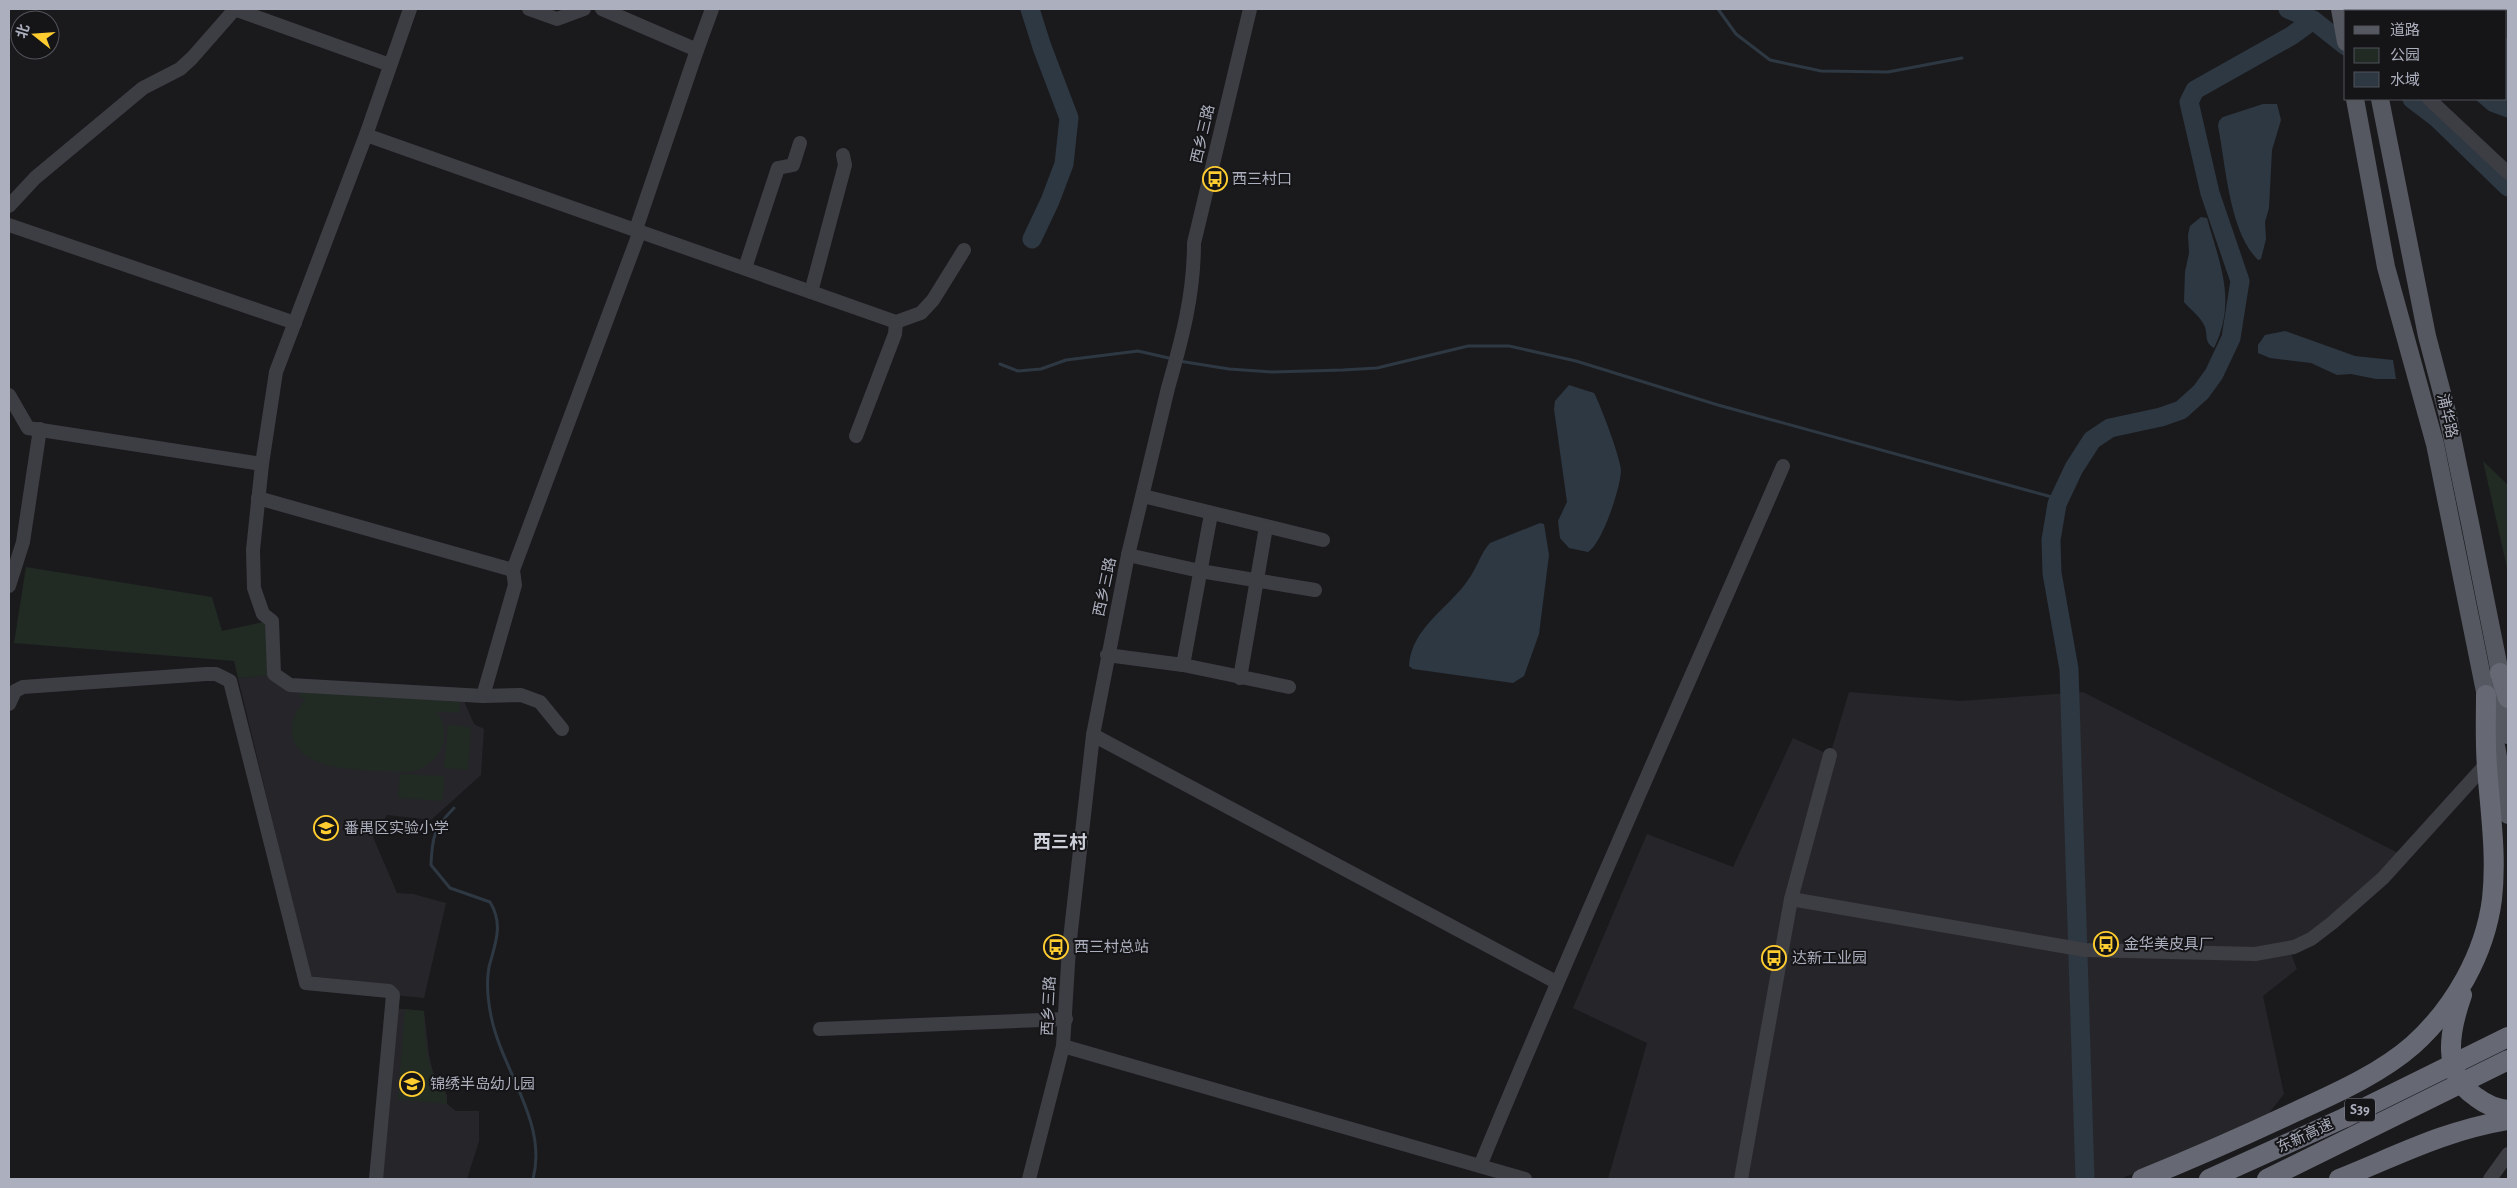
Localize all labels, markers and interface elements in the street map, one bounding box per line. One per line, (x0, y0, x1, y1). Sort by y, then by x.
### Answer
north arrow (10, 10, 60, 60)
legend (2344, 10, 2507, 100)
text: 北 (14, 22, 32, 40)
text: 道路 (2390, 22, 2420, 38)
text: 公园 (2390, 47, 2420, 63)
text: 水域 (2390, 72, 2420, 88)
street label: 西乡三路 (1188, 103, 1217, 165)
bus stop icon: 西三村口 (1202, 166, 1228, 192)
place label: 西三村口 (1232, 170, 1292, 187)
street label: 浦华路 (2435, 392, 2461, 440)
street label: 西乡三路 (1090, 556, 1119, 618)
school or university icon: 番禺区实验小学 (313, 815, 339, 841)
place label: 番禺区实验小学 (344, 820, 449, 836)
district label: 西三村 (1033, 832, 1087, 852)
bus stop icon: 金华美皮具厂 (2093, 931, 2119, 957)
bus stop icon: 西三村总站 (1043, 934, 1069, 960)
place label: 金华美皮具厂 (2124, 935, 2214, 952)
place label: 西三村总站 (1074, 938, 1149, 955)
bus stop icon: 达新工业园 (1761, 945, 1787, 971)
place label: 达新工业园 (1792, 950, 1867, 966)
street label: 西乡三路 (1039, 976, 1058, 1036)
school or university icon: 锦绣半岛幼儿园 (399, 1071, 425, 1097)
place label: 锦绣半岛幼儿园 (430, 1076, 535, 1092)
road number: S39 (2345, 1098, 2375, 1122)
street label: 东新高速 (2274, 1116, 2335, 1155)

